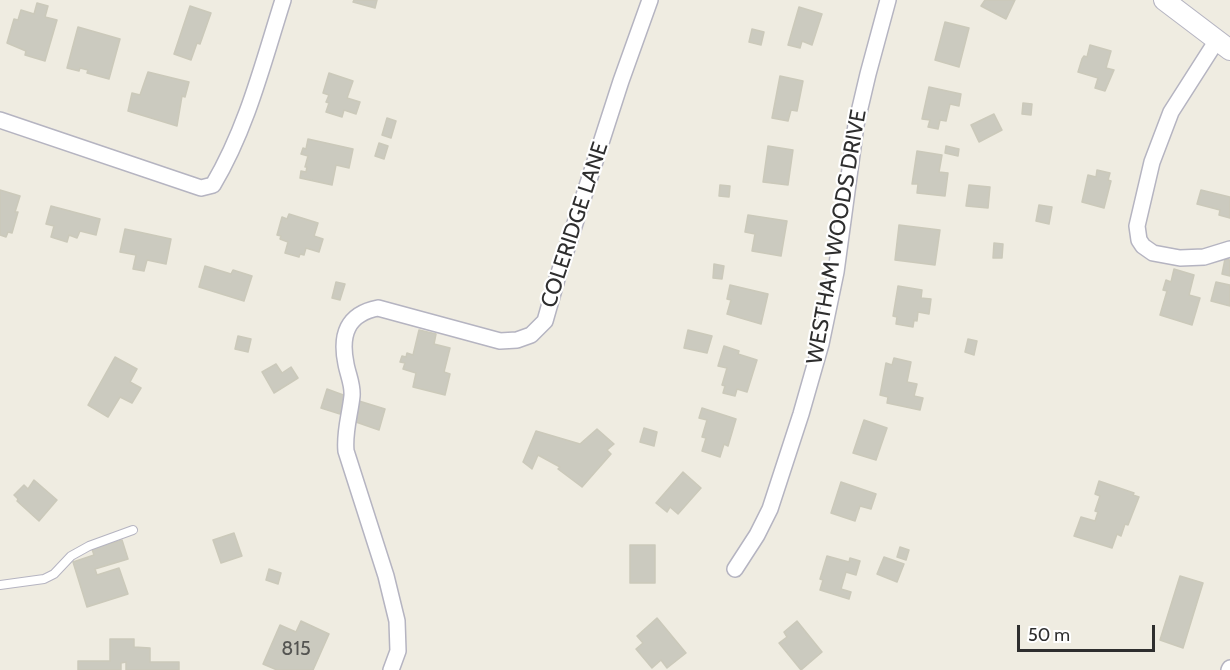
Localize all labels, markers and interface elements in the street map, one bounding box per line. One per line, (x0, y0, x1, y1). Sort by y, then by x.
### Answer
street label: WESTHAM WOODS DRIVE (802, 108, 872, 366)
street label: COLERIDGE LANE (536, 139, 614, 311)
scale bar (1020, 613, 1158, 651)
text: 50 m (1028, 624, 1070, 646)
house number: 815 (281, 637, 311, 661)

